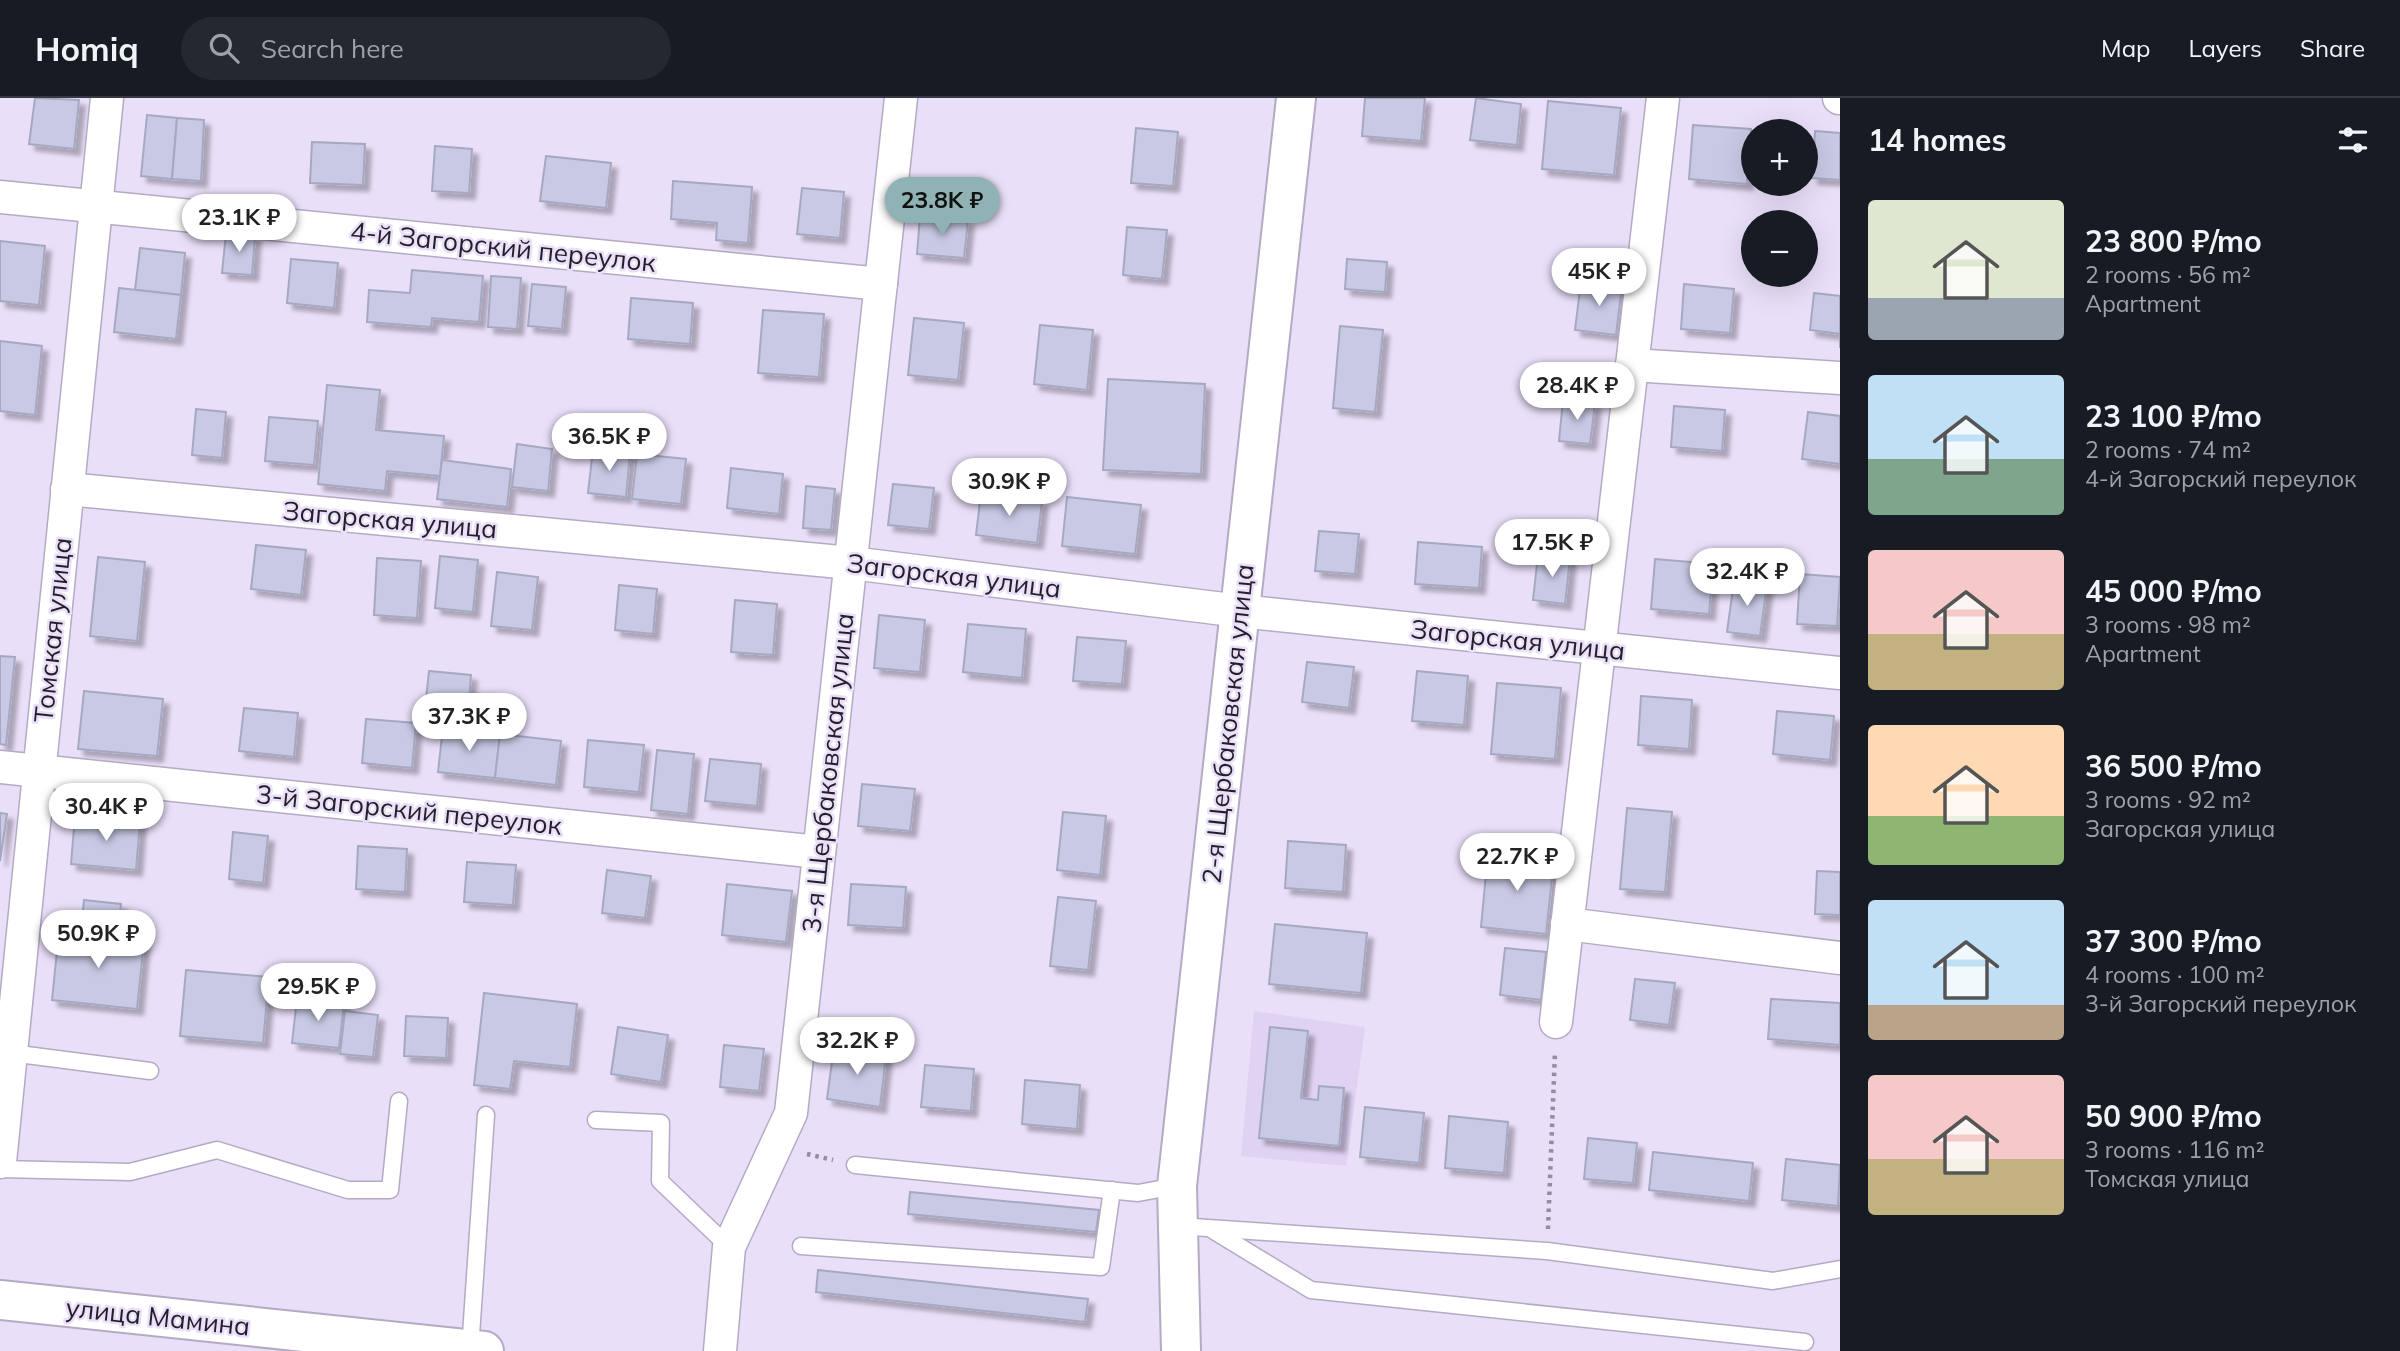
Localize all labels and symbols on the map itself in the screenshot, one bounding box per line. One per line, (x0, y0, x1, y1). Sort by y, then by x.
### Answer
pin: 23.8K ₽ (877, 178, 1007, 237)
pin: 23.1K ₽ (174, 194, 304, 254)
street label: 4-й Загорский переулок (349, 214, 657, 279)
pin: 45K ₽ (1550, 248, 1648, 308)
pin: 28.4K ₽ (1512, 362, 1642, 422)
pin: 36.5K ₽ (544, 414, 674, 473)
pin: 30.9K ₽ (944, 458, 1074, 518)
street label: Загорская улица (281, 494, 499, 545)
pin: 17.5K ₽ (1487, 519, 1617, 579)
street label: Томская улица (26, 536, 79, 724)
street label: Загорская улица (845, 546, 1063, 605)
pin: 32.4K ₽ (1682, 548, 1812, 608)
street label: 2-я Щербаковская улица (1194, 562, 1261, 886)
street label: 3-я Щербаковская улица (794, 611, 861, 935)
street label: Загорская улица (1409, 612, 1627, 667)
pin: 37.3K ₽ (404, 694, 534, 753)
street label: 3-й Загорский переулок (255, 777, 563, 842)
pin: 30.4K ₽ (41, 784, 171, 843)
pin: 22.7K ₽ (1452, 834, 1582, 893)
pin: 50.9K ₽ (33, 910, 163, 970)
pin: 29.5K ₽ (253, 964, 383, 1023)
pin: 32.2K ₽ (792, 1018, 922, 1077)
street label: улица Мамина (64, 1290, 252, 1343)

